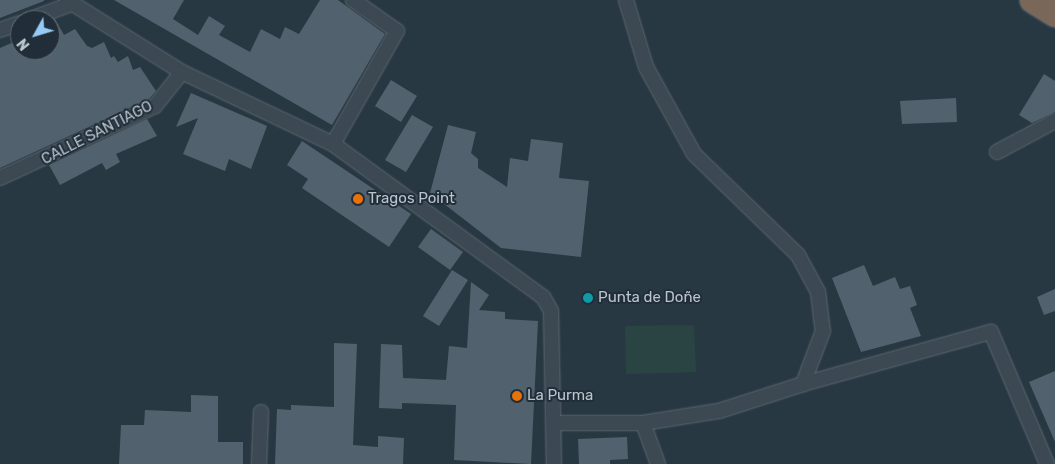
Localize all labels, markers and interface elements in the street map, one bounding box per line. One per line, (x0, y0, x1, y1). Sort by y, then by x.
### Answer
north arrow (10, 10, 60, 60)
text: N (14, 35, 34, 53)
street label: CALLE SANTIAGO (38, 97, 156, 169)
place label: Tragos Point (368, 190, 455, 208)
marker: Tragos Point (352, 193, 364, 205)
place label: Punta de Doñe (598, 289, 701, 307)
marker: Punta de Doñe (582, 292, 594, 304)
place label: La Purma (527, 387, 593, 405)
marker: La Purma (511, 390, 523, 402)

